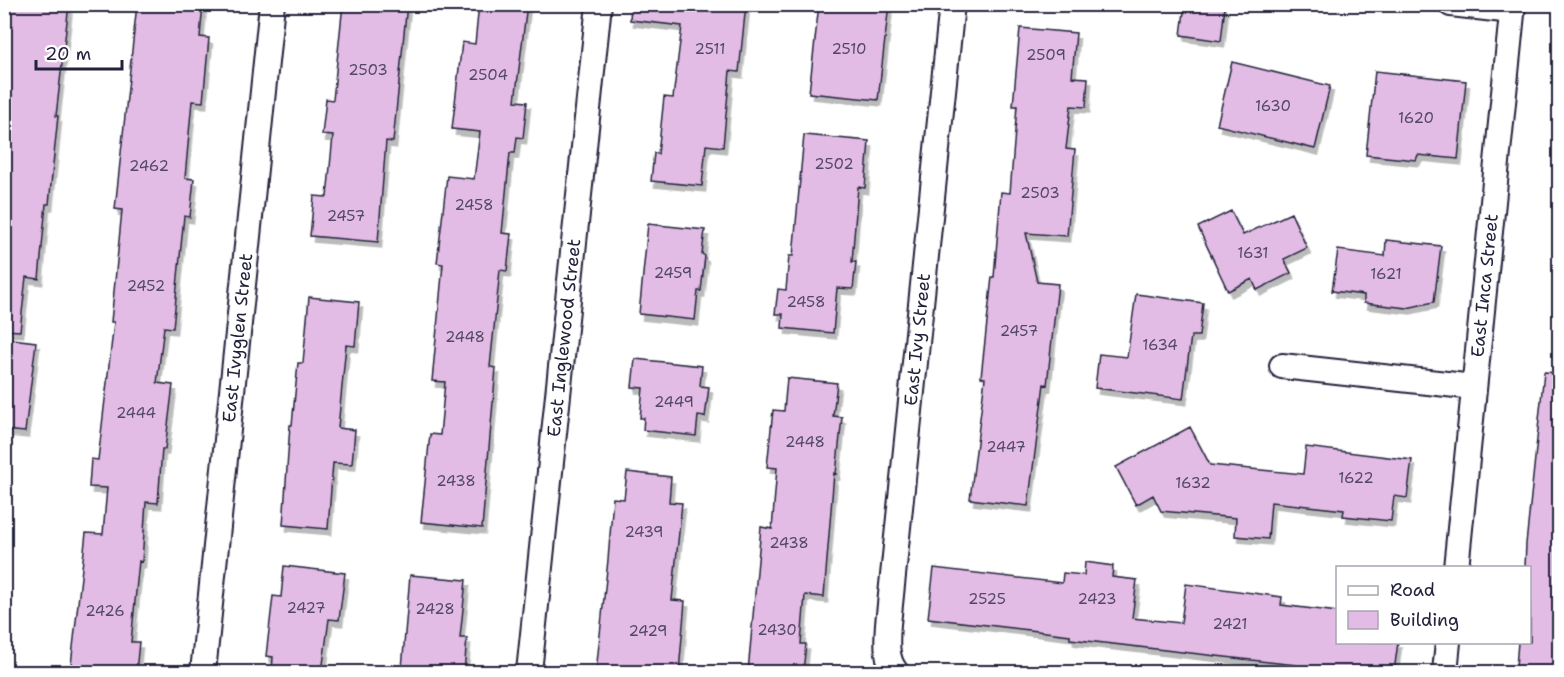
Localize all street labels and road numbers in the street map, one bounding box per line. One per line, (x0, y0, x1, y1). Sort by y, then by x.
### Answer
street label: East Inca Street (1465, 212, 1504, 358)
street label: East Inglewood Street (542, 237, 586, 438)
street label: East Ivyglen Street (217, 252, 258, 424)
street label: East Ivy Street (899, 272, 936, 407)

